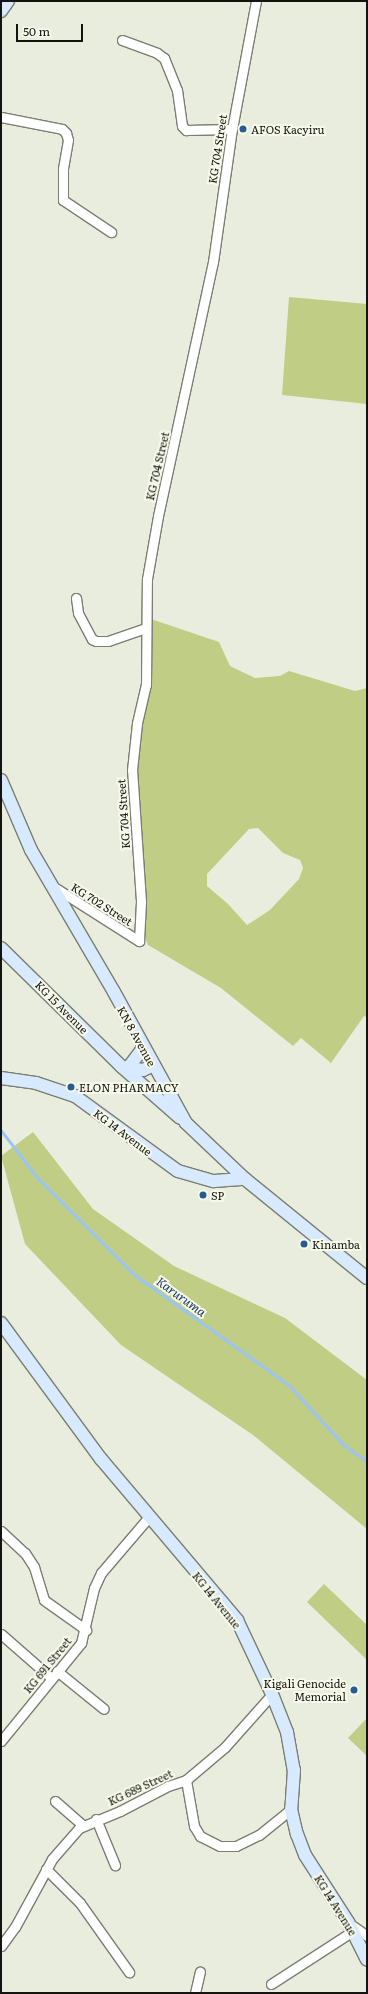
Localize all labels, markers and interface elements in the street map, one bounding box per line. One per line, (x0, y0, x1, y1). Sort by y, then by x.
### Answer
scale bar (18, 16, 85, 42)
text: 50 m (23, 22, 50, 40)
street label: KG 704 Street (205, 113, 229, 185)
place label: AFOS Kacyiru (251, 122, 325, 136)
marker: AFOS Kacyiru (238, 124, 248, 134)
street label: KG 704 Street (143, 430, 171, 502)
street label: KG 704 Street (114, 779, 132, 849)
street label: KG 702 Street (69, 880, 135, 928)
street label: KG 15 Avenue (33, 978, 91, 1036)
street label: KN 8 Avenue (115, 1004, 159, 1068)
place label: ELON PHARMACY (79, 1080, 179, 1094)
marker: ELON PHARMACY (66, 1082, 76, 1092)
street label: KG 14 Avenue (91, 1106, 155, 1158)
place label: SP (211, 1188, 224, 1202)
marker: SP (198, 1190, 208, 1200)
place label: Kinamba (312, 1237, 360, 1251)
marker: Kinamba (299, 1239, 309, 1249)
water label: Karuruma (153, 1274, 209, 1320)
street label: KG 14 Avenue (190, 1569, 244, 1631)
street label: KG 691 Street (20, 1634, 74, 1696)
place label: Kigali Genocide Memorial (264, 1677, 346, 1703)
marker: Kigali Genocide Memorial (349, 1685, 359, 1695)
street label: KG 689 Street (106, 1766, 174, 1808)
street label: KG 14 Avenue (312, 1872, 360, 1938)

